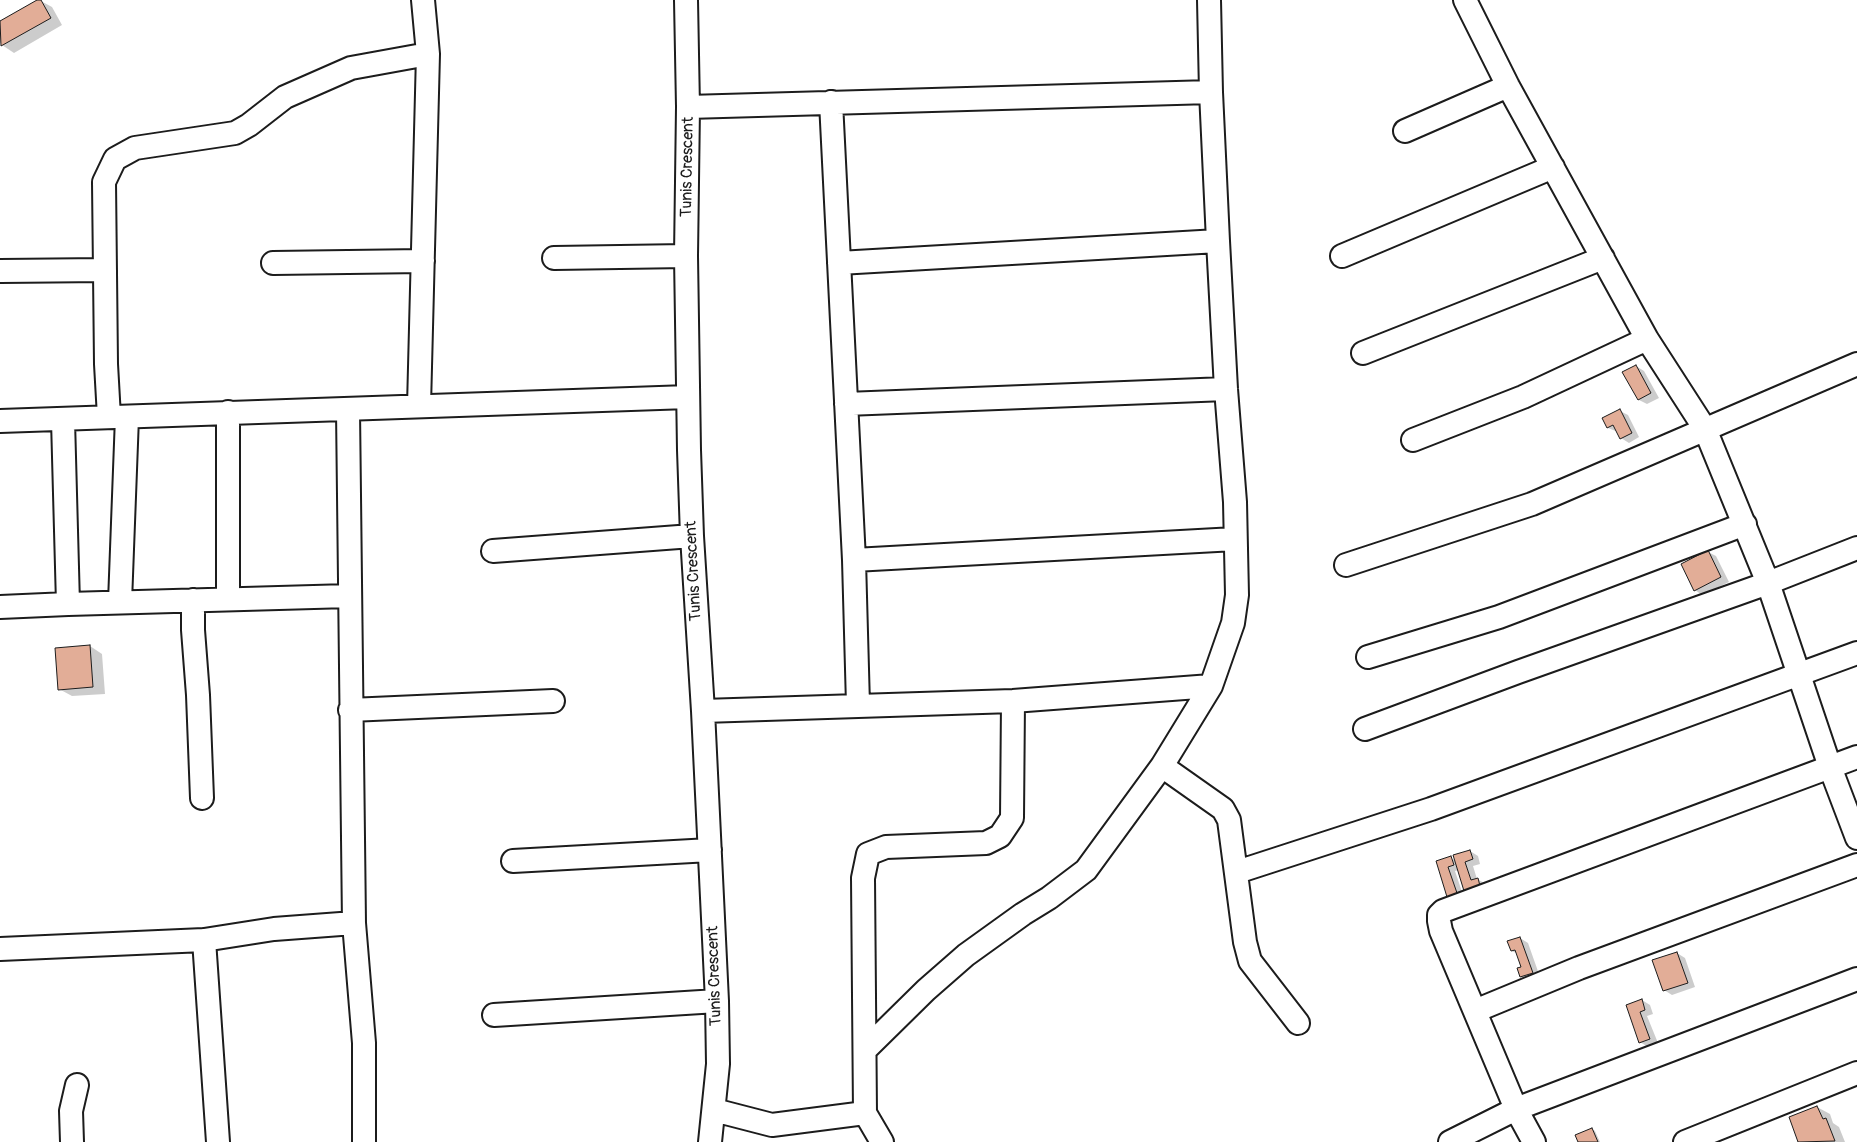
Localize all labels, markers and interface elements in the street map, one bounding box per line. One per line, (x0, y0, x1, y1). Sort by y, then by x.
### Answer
street label: Tunis Crescent (678, 117, 698, 217)
street label: Tunis Crescent (682, 520, 706, 622)
street label: Tunis Crescent (704, 926, 726, 1026)

